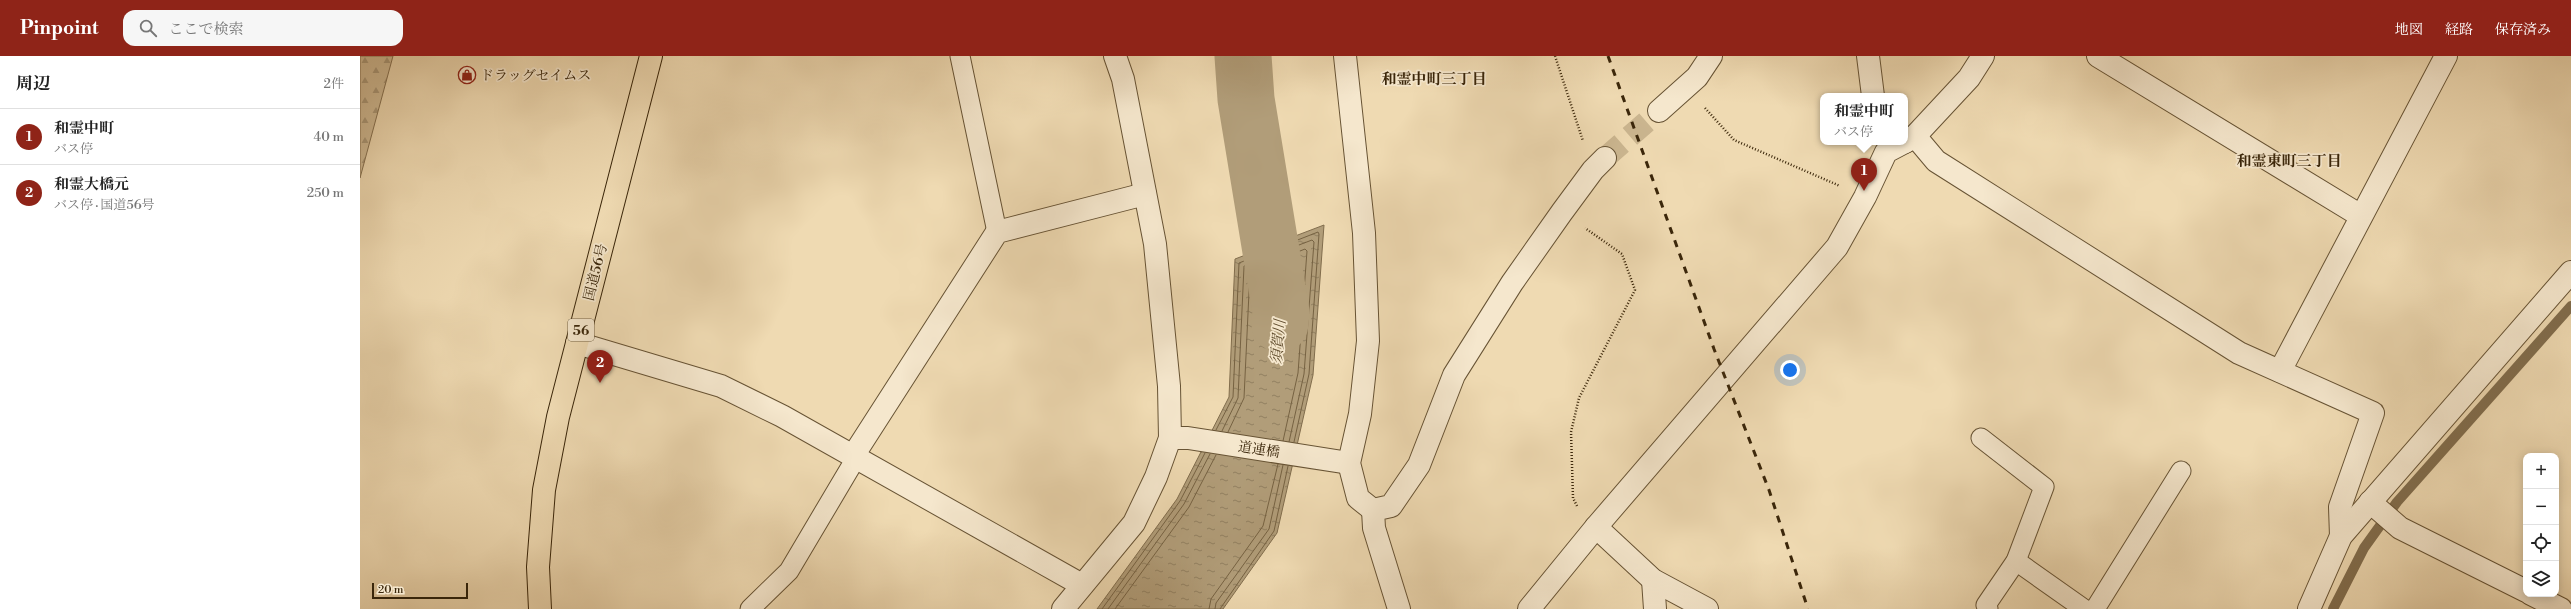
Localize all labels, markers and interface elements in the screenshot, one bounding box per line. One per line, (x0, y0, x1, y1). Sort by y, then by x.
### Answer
search box (123, 10, 403, 46)
text: Pinpoint (20, 16, 99, 40)
icon: search (137, 17, 159, 39)
text: ここで検索 (169, 20, 244, 39)
text: 地図 (2395, 21, 2423, 39)
text: 経路 (2445, 21, 2473, 39)
text: 保存済み (2495, 21, 2551, 39)
shop icon: ドラッグセイムス (457, 65, 477, 85)
place label: ドラッグセイムス (480, 67, 591, 85)
district label: 和霊中町三丁目 (1381, 70, 1487, 89)
text: 周辺 (16, 73, 50, 95)
text: 2件 (324, 76, 344, 92)
popup (1820, 93, 1908, 145)
text: 和霊中町 (1834, 102, 1894, 121)
text: 和霊中町 (54, 119, 114, 138)
text: バス停 (1834, 124, 1873, 140)
text: 1 (26, 129, 32, 145)
text: 40 m (314, 129, 344, 145)
text: バス停 (54, 141, 93, 157)
district label: 和霊東町三丁目 (2236, 152, 2342, 171)
pin: 1 (1851, 158, 1877, 191)
text: 和霊大橋元 (54, 175, 129, 194)
text: 2 (25, 185, 33, 201)
text: 250 m (307, 185, 344, 201)
text: バス停 · 国道56号 (54, 197, 155, 213)
street label: 国道56号 (580, 242, 612, 303)
water label: 須賀川 (1267, 317, 1290, 365)
road number: 56 (568, 319, 594, 341)
pin: 2 (587, 350, 613, 383)
your location (1780, 360, 1800, 380)
street label: 道連橋 (1237, 438, 1281, 462)
map controls (2523, 453, 2559, 597)
button: + (2523, 453, 2559, 489)
button: − (2523, 489, 2559, 525)
button: locate (2523, 525, 2559, 561)
button: layers (2523, 561, 2559, 597)
scale bar (372, 581, 468, 600)
text: 20 m (378, 583, 403, 597)

